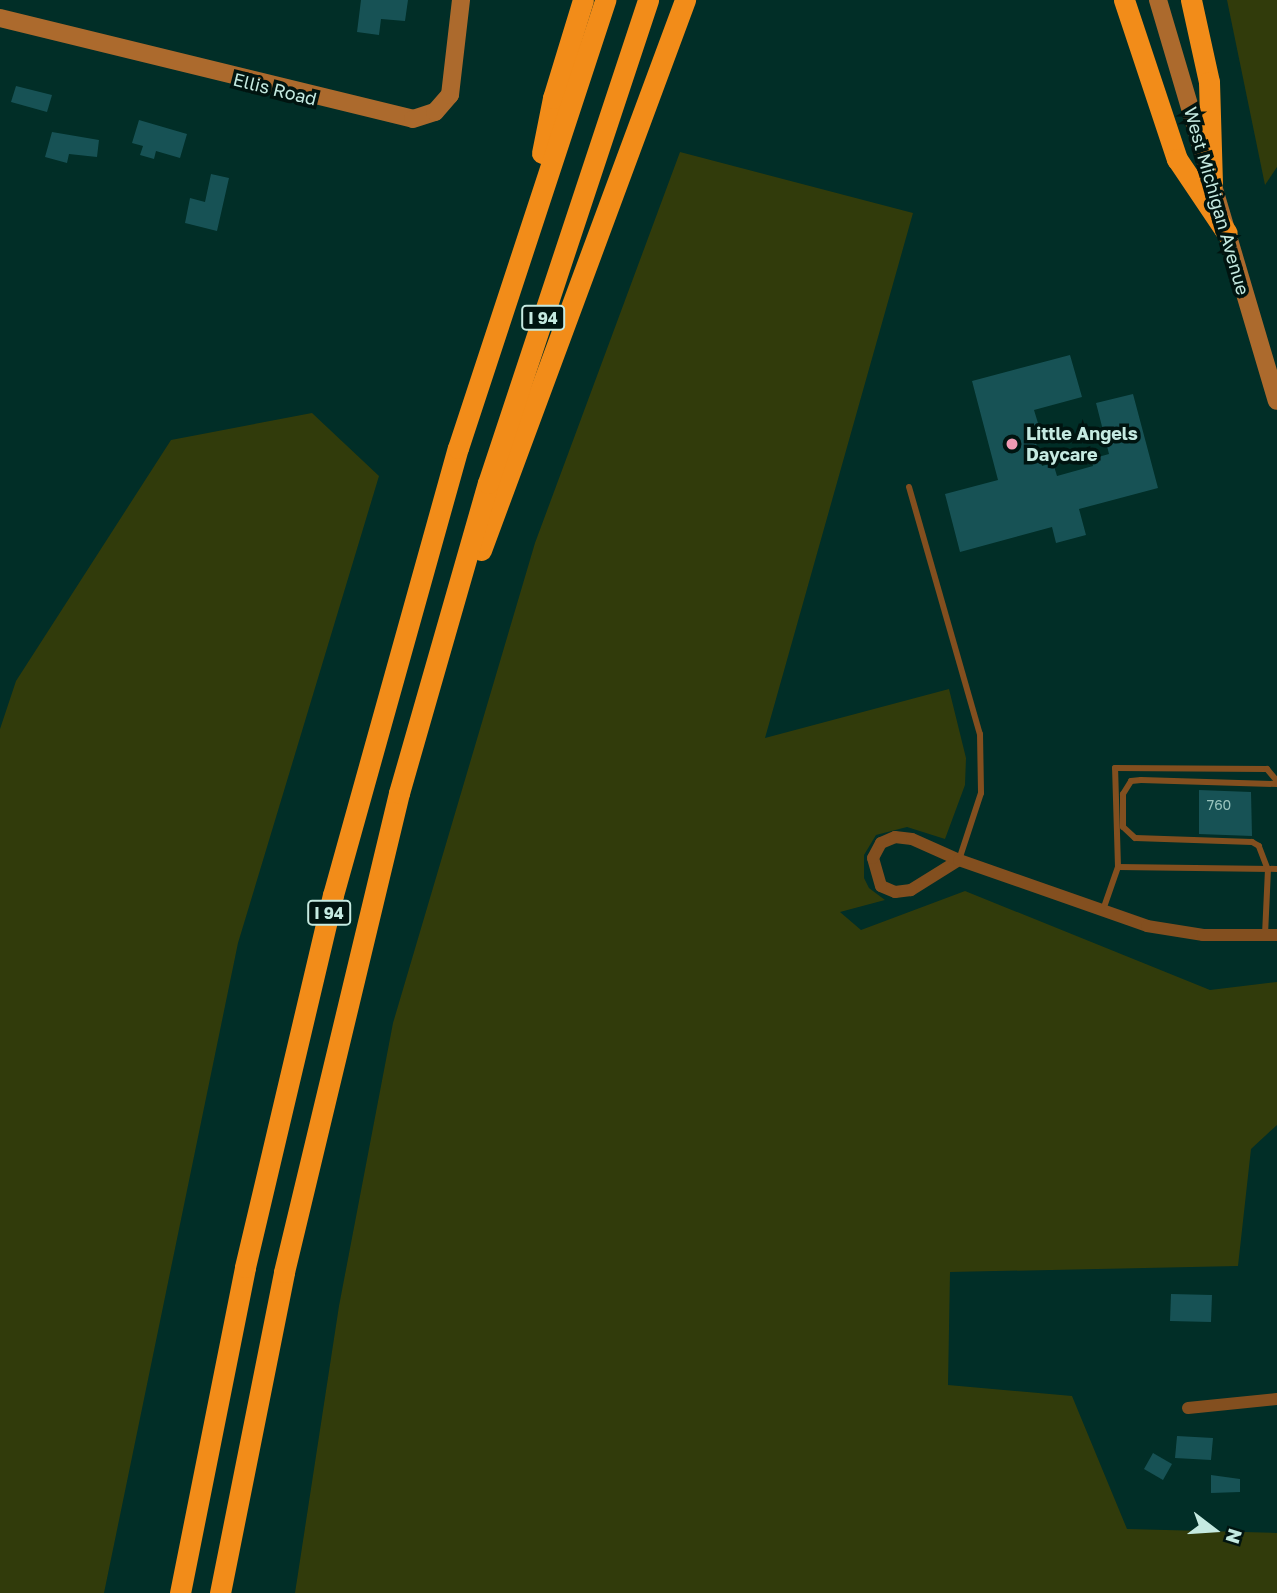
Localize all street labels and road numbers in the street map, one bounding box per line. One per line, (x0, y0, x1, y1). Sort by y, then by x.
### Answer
street label: Ellis Road (231, 68, 319, 110)
street label: West Michigan Avenue (1180, 104, 1254, 298)
road number: I 94 (520, 306, 566, 330)
road number: I 94 (306, 900, 352, 925)

